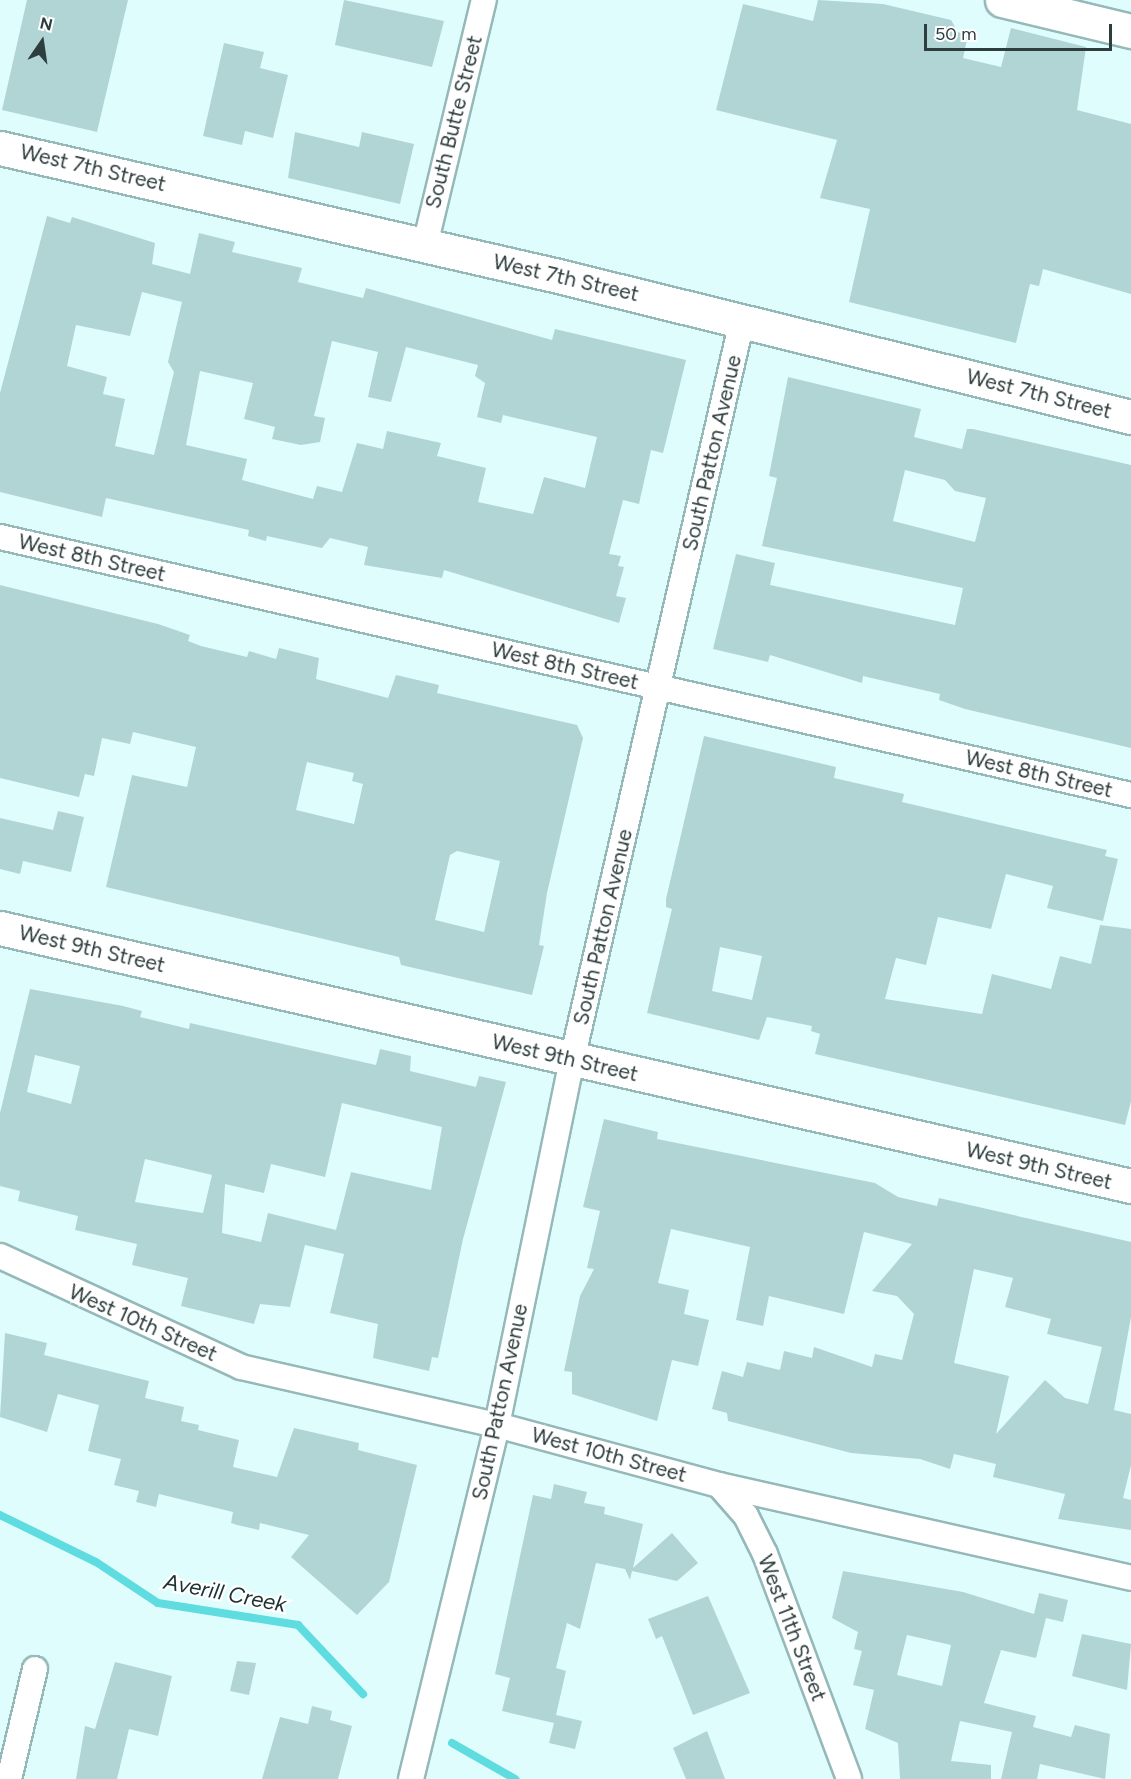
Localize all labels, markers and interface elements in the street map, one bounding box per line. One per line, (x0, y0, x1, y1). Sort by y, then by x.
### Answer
north arrow (12, 12, 72, 72)
scale bar (927, 12, 1114, 50)
text: N (38, 13, 54, 35)
text: 50 m (935, 23, 977, 45)
street label: South Butte Street (420, 33, 488, 211)
street label: West 7th Street (18, 139, 168, 197)
street label: West 7th Street (491, 249, 641, 307)
street label: South Patton Avenue (677, 353, 747, 553)
street label: West 7th Street (964, 364, 1114, 424)
street label: West 8th Street (16, 529, 168, 587)
street label: West 8th Street (489, 637, 641, 695)
street label: West 8th Street (963, 745, 1115, 803)
street label: South Patton Avenue (568, 827, 638, 1027)
street label: West 9th Street (16, 920, 168, 978)
street label: West 9th Street (489, 1029, 641, 1087)
street label: West 9th Street (963, 1137, 1115, 1195)
street label: West 10th Street (65, 1279, 221, 1367)
street label: South Patton Avenue (467, 1301, 533, 1503)
street label: West 10th Street (529, 1422, 689, 1488)
street label: West 11th Street (753, 1551, 831, 1705)
water label: Averill Creek (162, 1568, 288, 1618)

